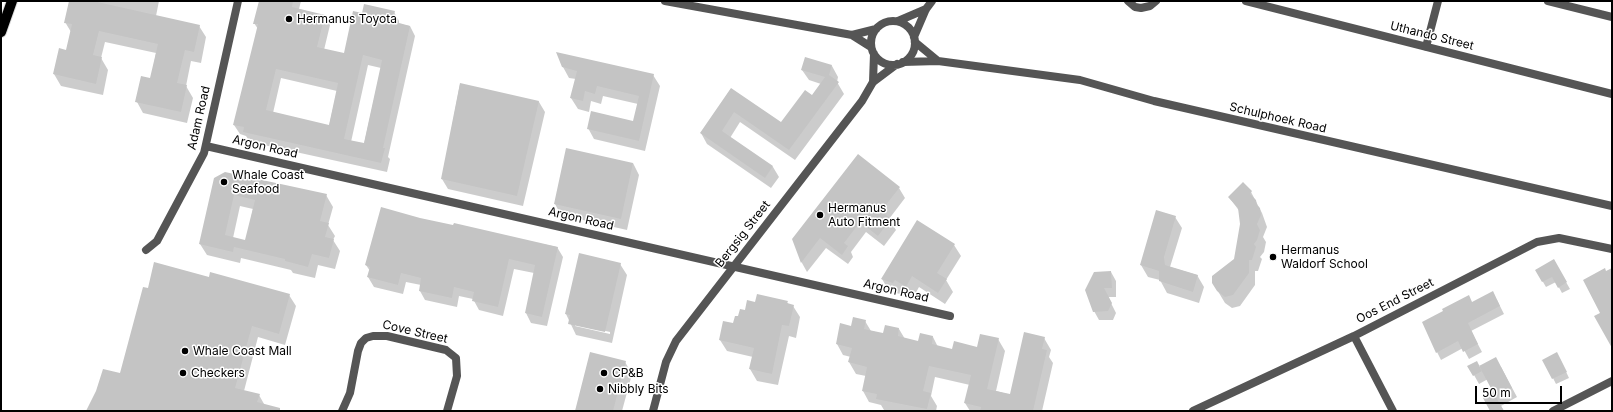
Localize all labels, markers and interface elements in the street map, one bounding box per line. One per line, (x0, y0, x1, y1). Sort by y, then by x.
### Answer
place label: Hermanus Toyota (297, 12, 397, 26)
marker: Hermanus Toyota (284, 14, 294, 24)
street label: Uthando Street (1389, 19, 1475, 53)
street label: Adam Road (185, 85, 213, 151)
street label: Schulphoek Road (1228, 100, 1328, 136)
street label: Argon Road (231, 132, 299, 162)
place label: Whale Coast Seafood (232, 168, 304, 196)
marker: Whale Coast Seafood (219, 177, 229, 187)
street label: Bergsig Street (713, 198, 773, 270)
place label: Hermanus Auto Fitment (828, 201, 900, 229)
street label: Argon Road (547, 204, 615, 234)
marker: Hermanus Auto Fitment (815, 210, 825, 220)
place label: Hermanus Waldorf School (1281, 243, 1368, 271)
marker: Hermanus Waldorf School (1268, 252, 1278, 262)
street label: Oos End Street (1354, 275, 1436, 327)
street label: Argon Road (862, 276, 930, 306)
street label: Cove Street (381, 318, 449, 346)
place label: Whale Coast Mall (193, 344, 292, 358)
marker: Whale Coast Mall (180, 346, 190, 356)
place label: Checkers (191, 366, 245, 380)
place label: CP&B (612, 366, 644, 380)
marker: Checkers (178, 368, 188, 378)
marker: CP&B (599, 368, 609, 378)
scale bar (1477, 378, 1564, 404)
place label: Nibbly Bits (608, 382, 669, 396)
marker: Nibbly Bits (595, 384, 605, 394)
text: 50 m (1482, 385, 1511, 400)

